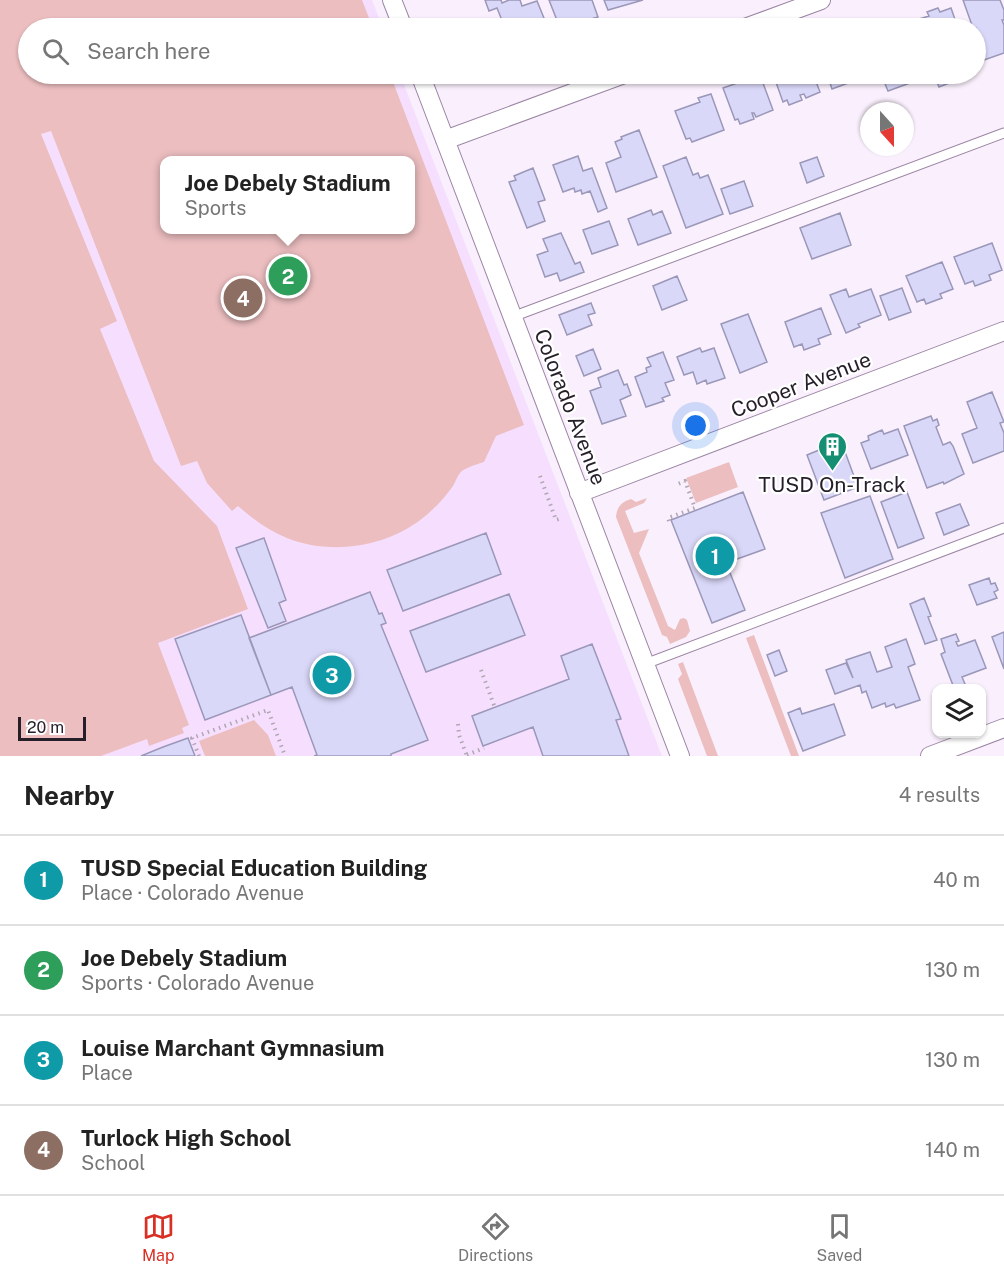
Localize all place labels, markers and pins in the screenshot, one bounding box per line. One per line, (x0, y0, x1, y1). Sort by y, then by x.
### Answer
pin: 2 (268, 254, 308, 298)
pin: 4 (224, 276, 262, 320)
building icon: TUSD On-Track (816, 430, 848, 472)
place label: TUSD On-Track (758, 472, 906, 497)
pin: 1 (696, 534, 734, 578)
pin: 3 (312, 652, 352, 698)

